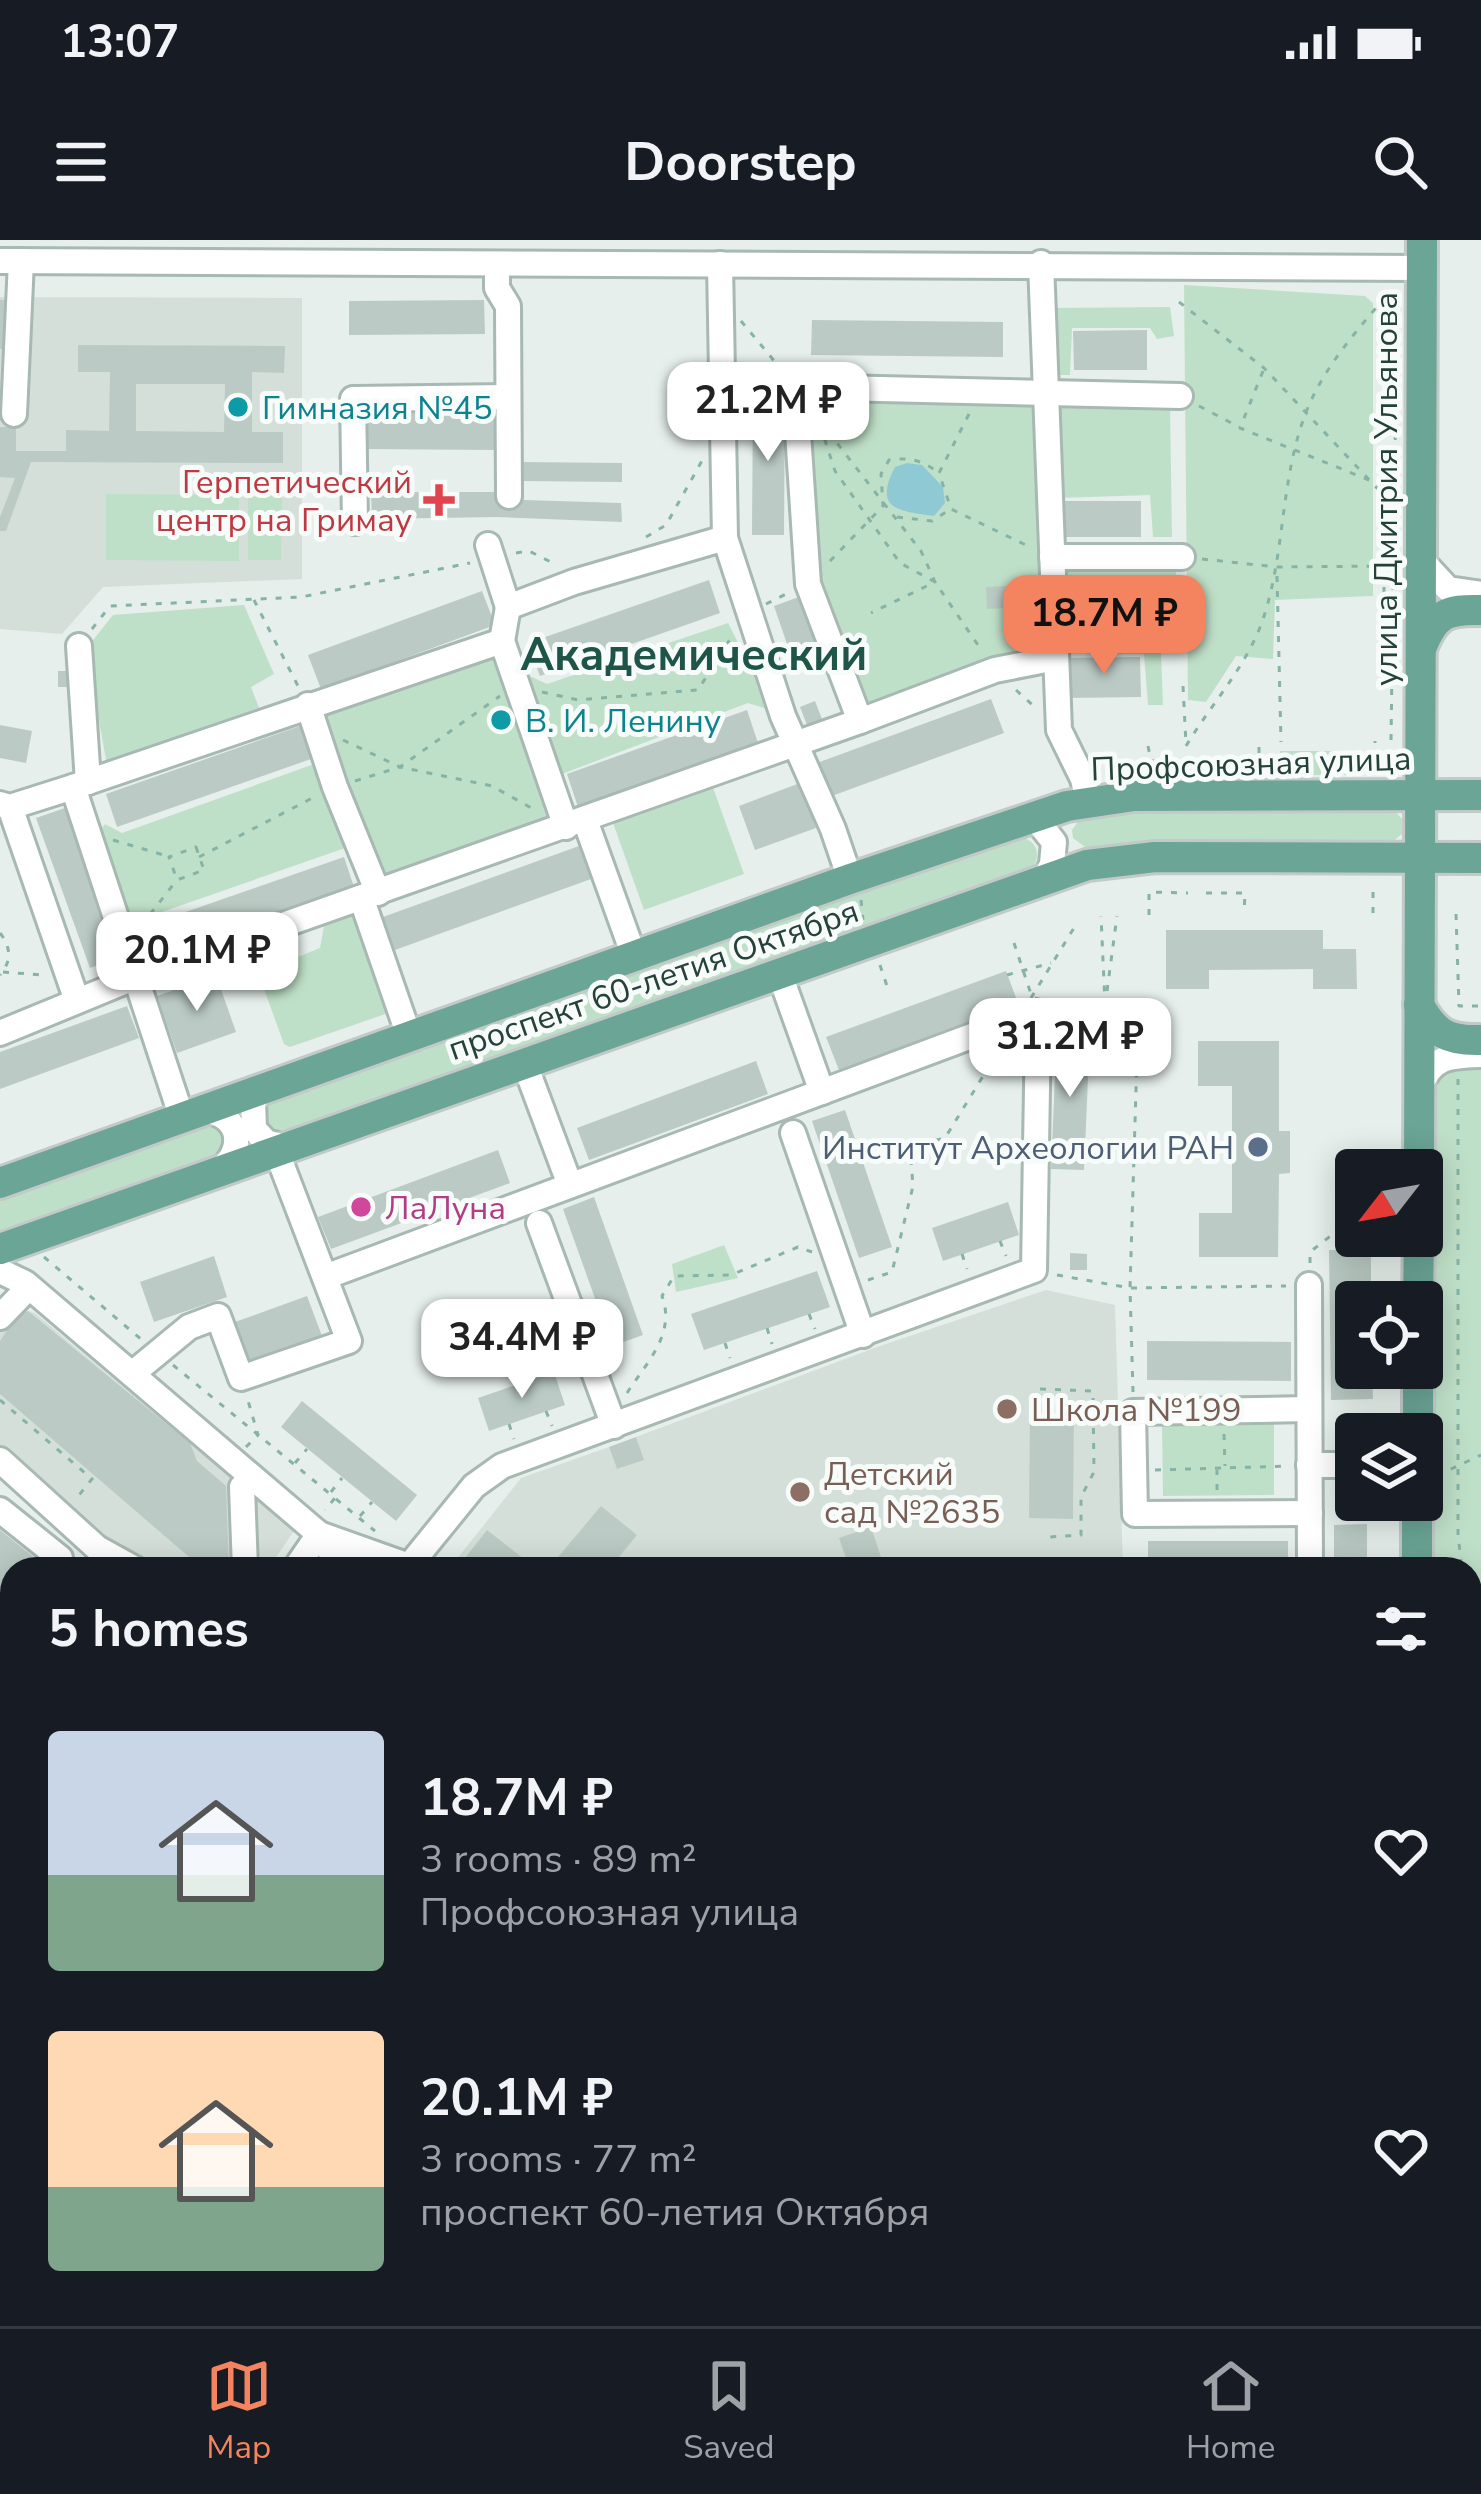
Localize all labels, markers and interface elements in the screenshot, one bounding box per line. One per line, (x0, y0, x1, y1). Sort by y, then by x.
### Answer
text: 13:07 (60, 12, 179, 73)
text: Doorstep (624, 125, 857, 199)
icon: menu (48, 129, 114, 195)
icon: search (1367, 129, 1433, 195)
street label: улица Дмитрия Ульянова (1364, 292, 1409, 686)
pin: 21.2M ₽ (657, 362, 879, 464)
text: 21.2M ₽ (694, 374, 842, 427)
place label: Гимназия №45 (262, 386, 493, 431)
marker: Гимназия №45 (225, 394, 251, 420)
place label: Герпетический центр на Гримау (156, 460, 412, 543)
marker: Герпетический центр на Гримау (423, 484, 455, 516)
pin: 18.7M ₽ (993, 575, 1215, 677)
text: 18.7M ₽ (1030, 587, 1178, 640)
district label: Академический (521, 625, 867, 686)
place label: В. И. Ленину (525, 699, 721, 744)
marker: В. И. Ленину (488, 707, 514, 733)
street label: Профсоюзная улица (1090, 736, 1412, 793)
street label: проспект 60-летия Октября (442, 889, 865, 1072)
pin: 20.1M ₽ (86, 912, 308, 1014)
text: 20.1M ₽ (123, 924, 271, 977)
pin: 31.2M ₽ (959, 998, 1181, 1100)
text: 31.2M ₽ (996, 1010, 1144, 1063)
place label: Институт Археологии РАН (822, 1126, 1234, 1171)
marker: Институт Археологии РАН (1245, 1134, 1271, 1160)
north arrow (1335, 1149, 1443, 1257)
map controls (1335, 1149, 1443, 1521)
place label: ЛаЛуна (385, 1186, 506, 1231)
marker: ЛаЛуна (348, 1194, 374, 1220)
button: locate (1335, 1281, 1443, 1389)
pin: 34.4M ₽ (411, 1299, 633, 1401)
text: 34.4M ₽ (448, 1311, 596, 1364)
place label: Школа №199 (1031, 1388, 1242, 1433)
marker: Школа №199 (994, 1396, 1020, 1422)
button: layers (1335, 1413, 1443, 1521)
place label: Детский сад №2635 (824, 1452, 1000, 1535)
marker: Детский сад №2635 (787, 1479, 813, 1505)
text: 5 homes (48, 1594, 249, 1664)
icon: filters (1368, 1596, 1434, 1662)
text: 18.7M ₽ (420, 1763, 613, 1833)
icon: home (144, 1779, 288, 1923)
icon: heart (1368, 1818, 1434, 1884)
text: 3 rooms · 89 m² (420, 1833, 697, 1886)
text: Профсоюзная улица (420, 1886, 799, 1939)
text: 20.1M ₽ (420, 2063, 613, 2133)
icon: home (144, 2079, 288, 2223)
icon: heart (1368, 2118, 1434, 2184)
text: 3 rooms · 77 m² (420, 2133, 697, 2186)
text: проспект 60-летия Октября (420, 2186, 930, 2239)
tab: Map (206, 2353, 272, 2470)
tab: Saved (683, 2353, 774, 2470)
tab: Home (1186, 2353, 1275, 2470)

